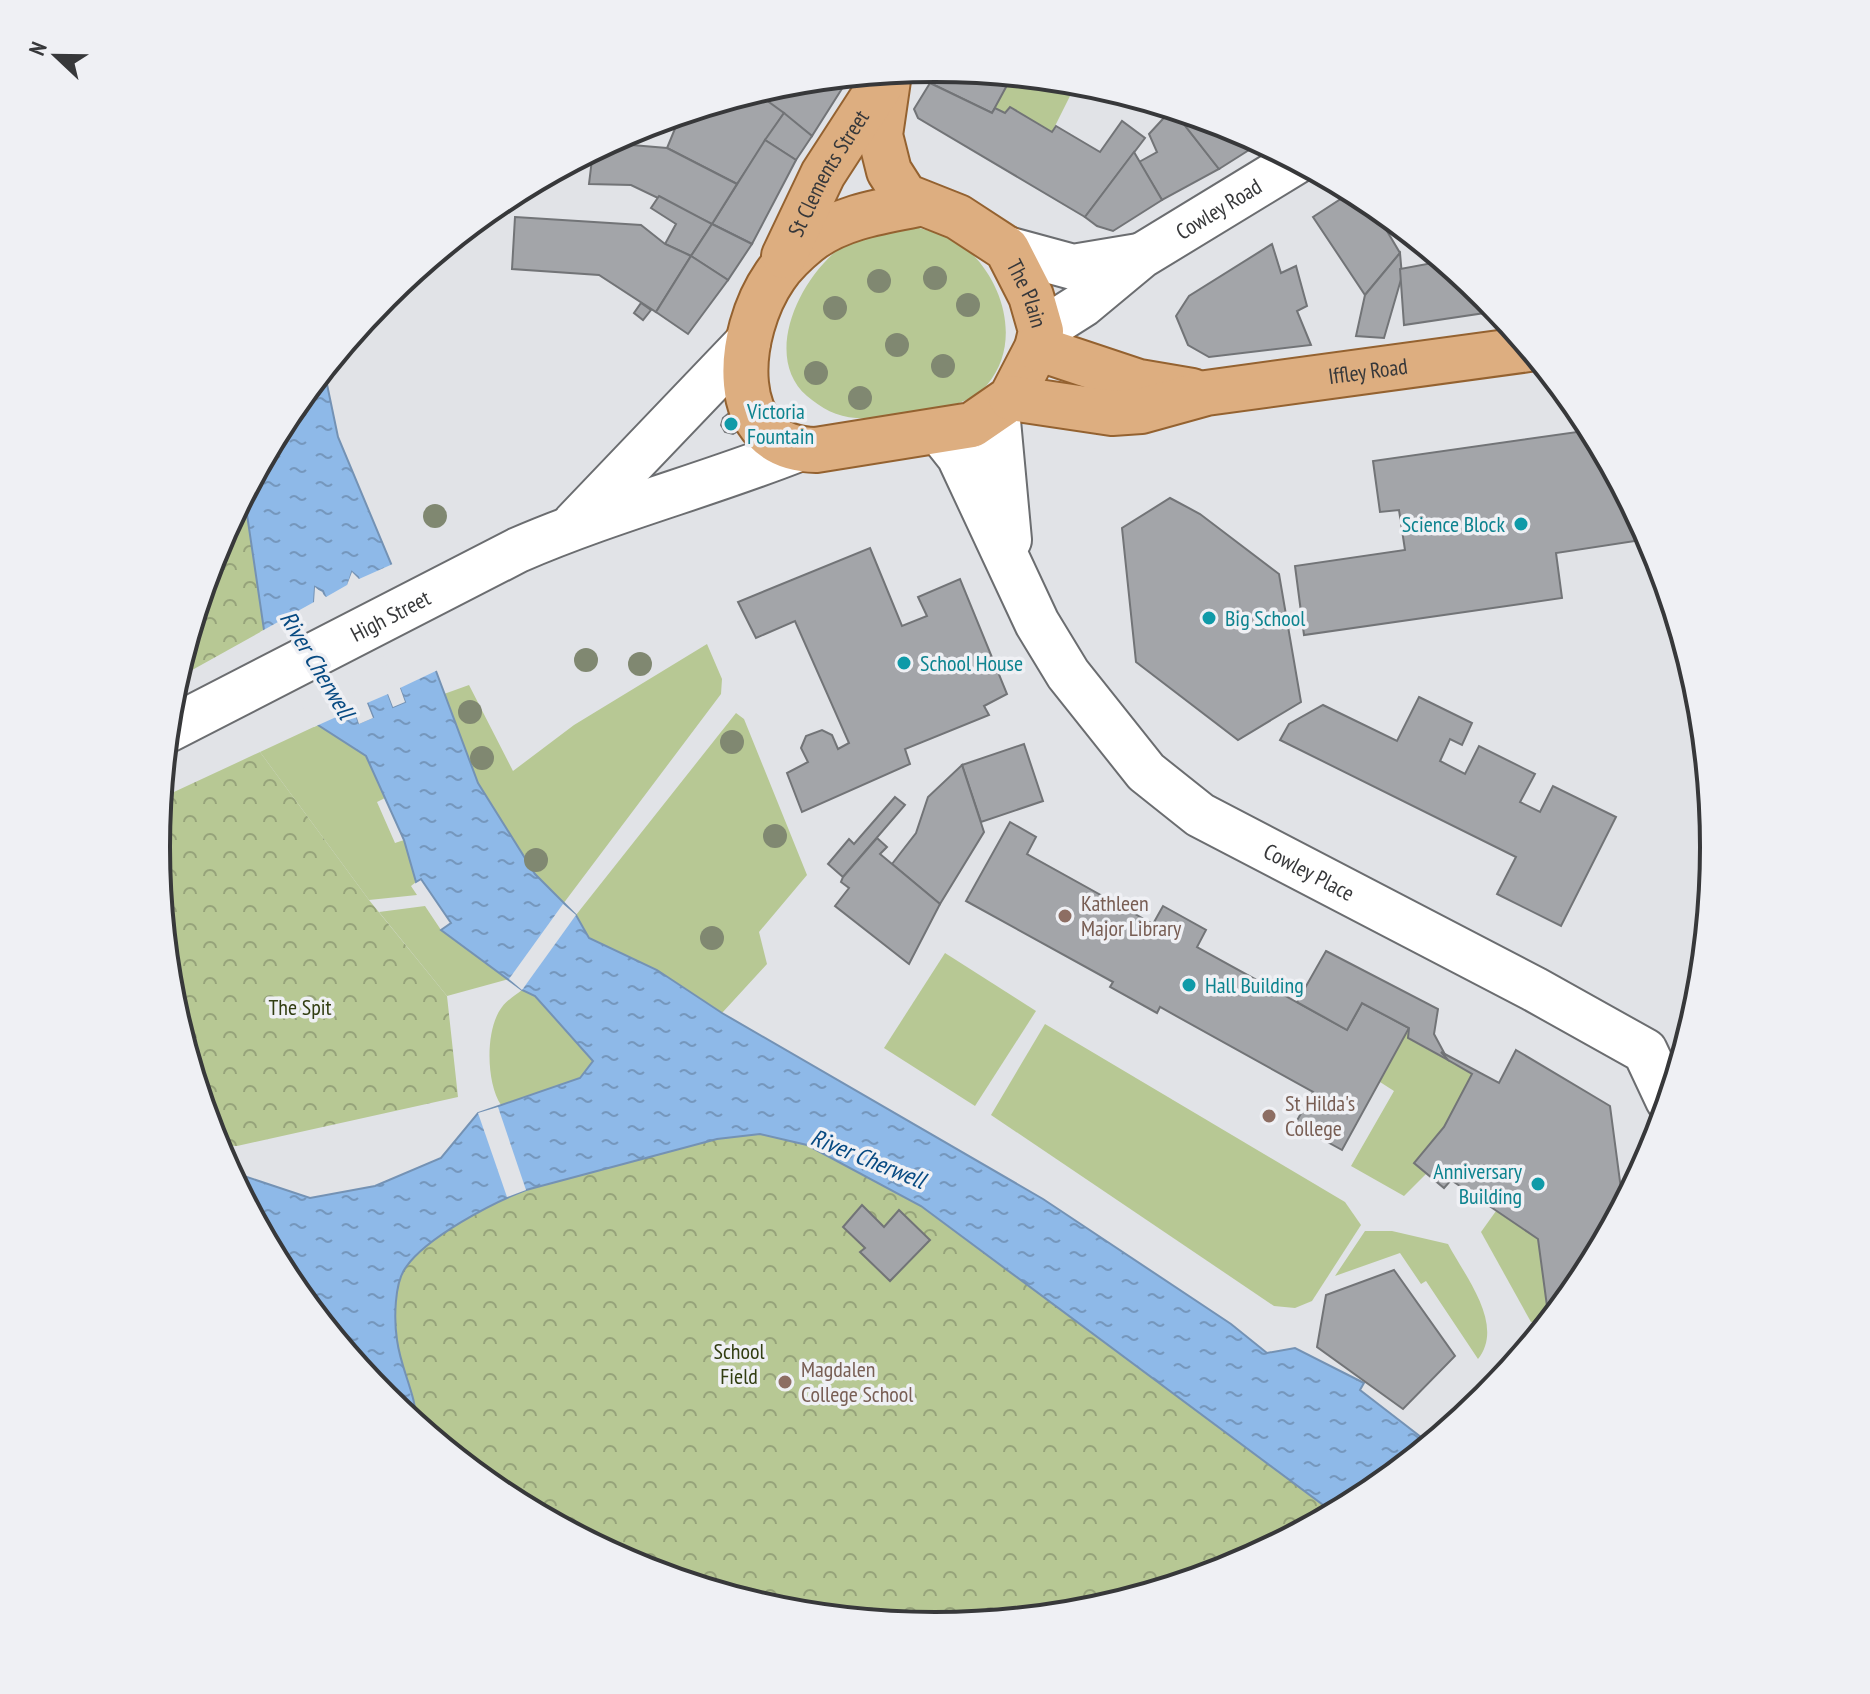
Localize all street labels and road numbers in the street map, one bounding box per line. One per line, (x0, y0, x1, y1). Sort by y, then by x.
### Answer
street label: St Clements Street (781, 104, 875, 241)
street label: Cowley Road (1170, 172, 1267, 246)
street label: The Plain (1001, 254, 1053, 331)
street label: Iffley Road (1326, 352, 1409, 390)
street label: High Street (346, 584, 435, 648)
street label: Cowley Place (1259, 837, 1359, 907)

